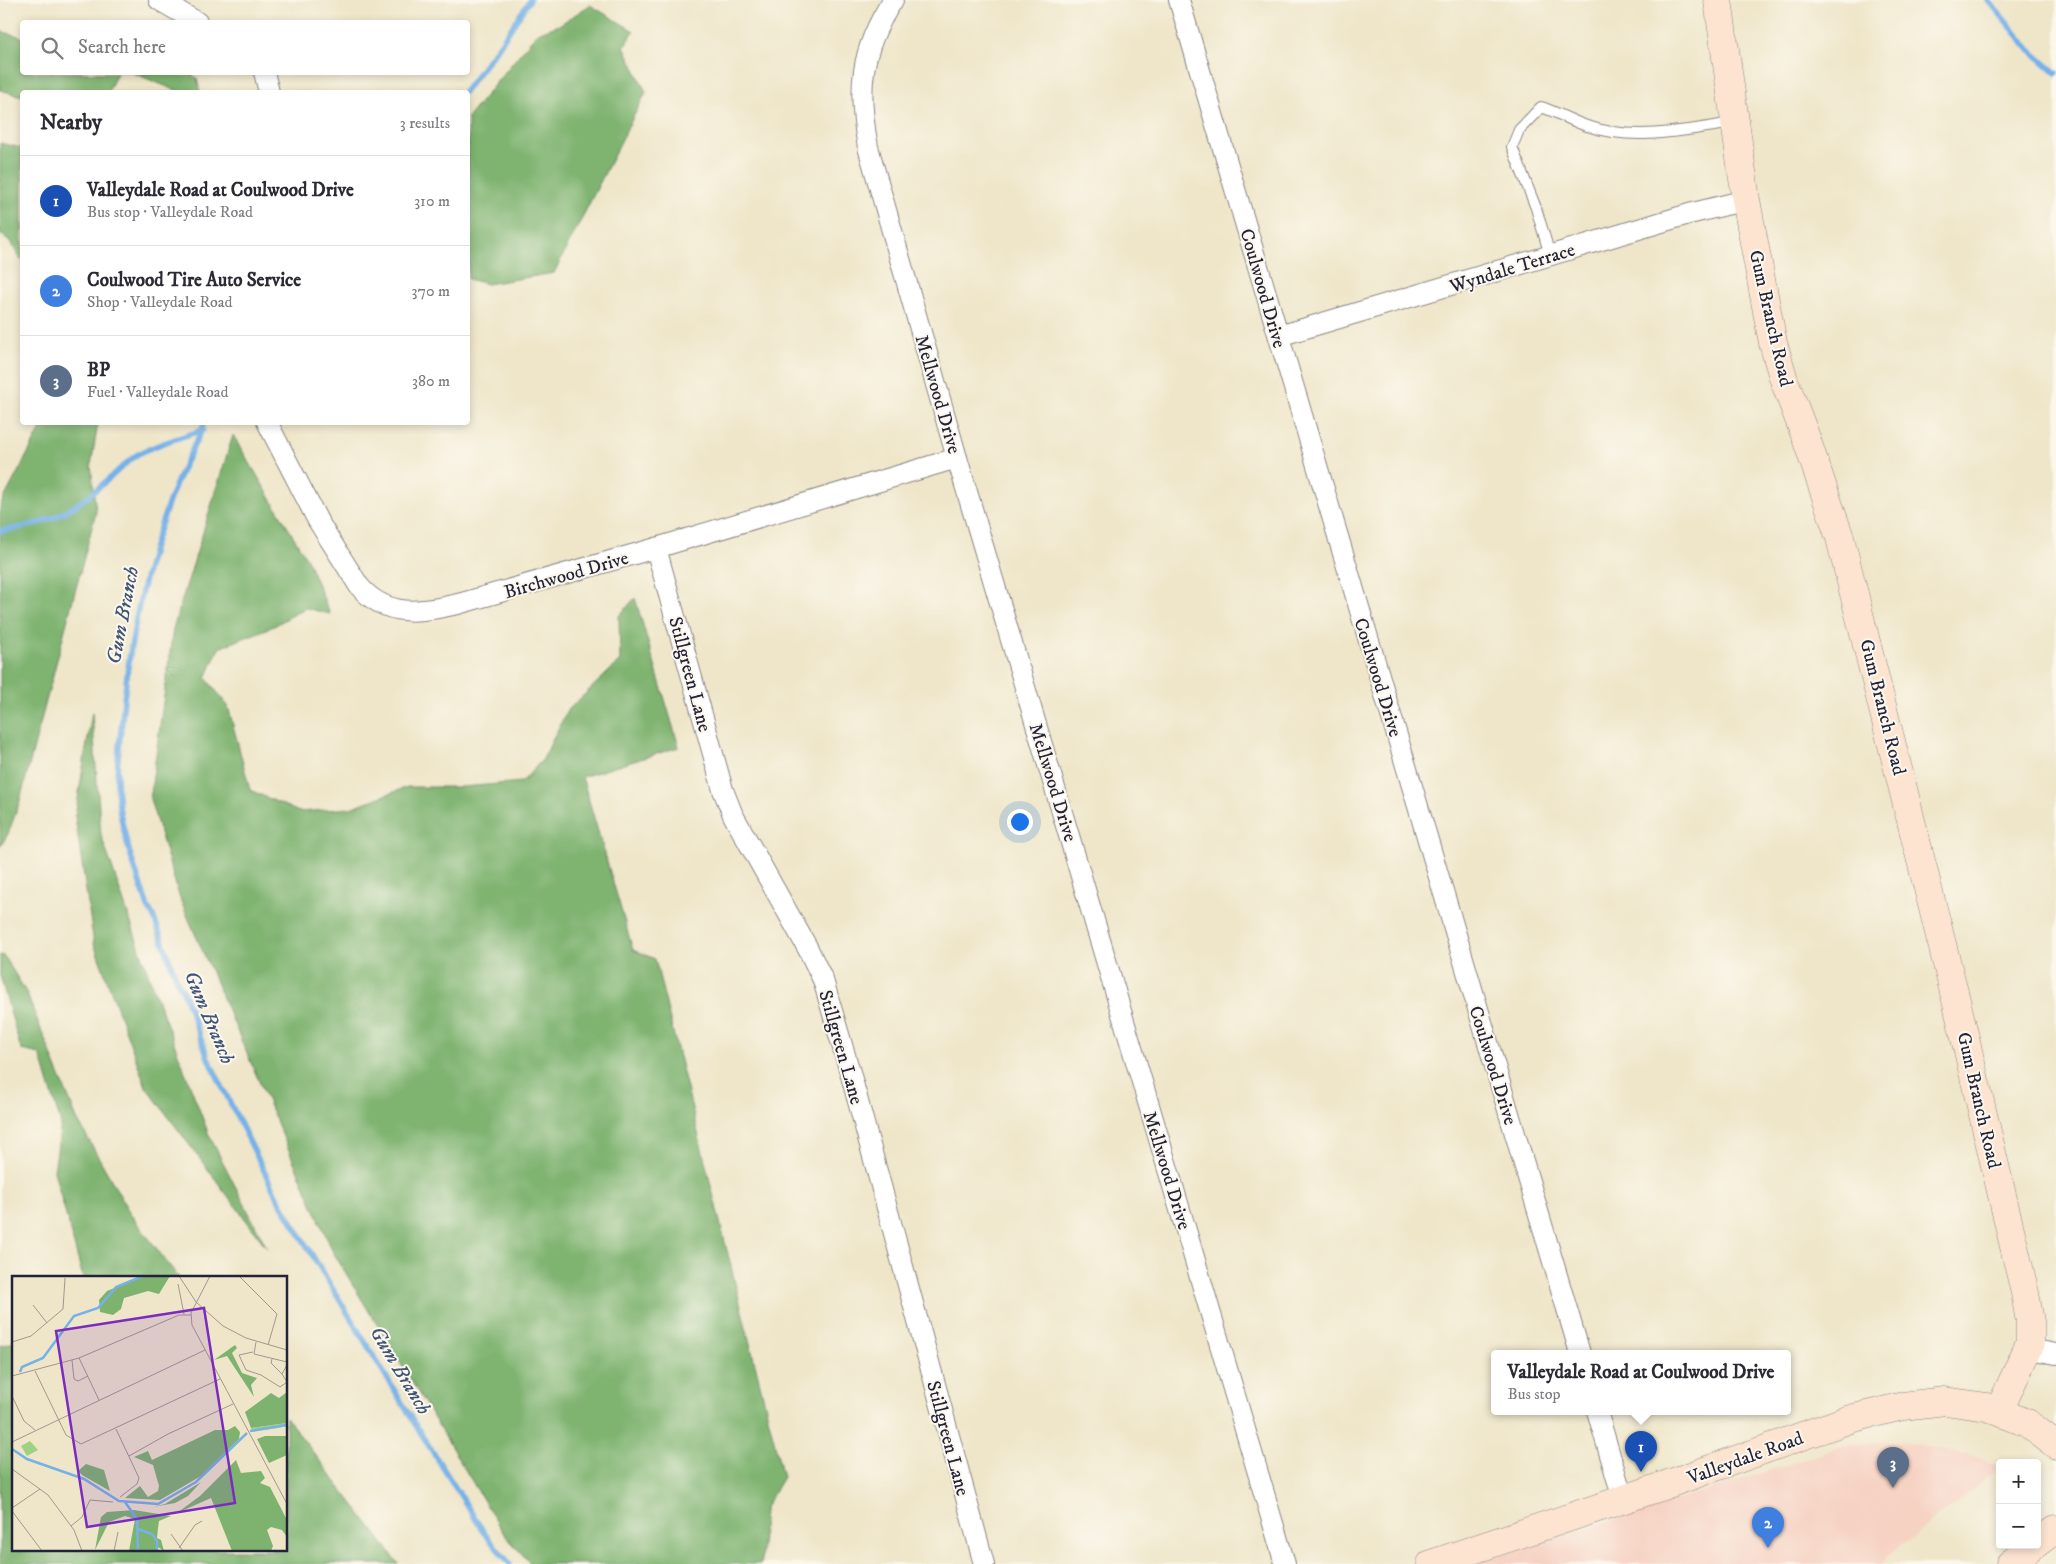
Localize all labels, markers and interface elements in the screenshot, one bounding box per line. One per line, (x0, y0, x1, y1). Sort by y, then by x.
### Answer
search box (20, 20, 470, 75)
icon: search (38, 34, 66, 62)
text: Search here (78, 36, 166, 59)
text: Nearby (40, 110, 102, 136)
text: 3 results (400, 113, 450, 133)
text: Valleydale Road at Coulwood Drive (87, 179, 354, 202)
text: 1 (53, 191, 59, 211)
text: 310 m (414, 191, 450, 211)
text: Bus stop · Valleydale Road (87, 202, 253, 222)
street label: Coulwood Drive (1235, 226, 1291, 351)
street label: Wyndale Terrace (1446, 238, 1578, 299)
street label: Gum Branch Road (1744, 248, 1798, 389)
text: Coulwood Tire Auto Service (87, 269, 301, 292)
text: 2 (52, 281, 60, 301)
text: 370 m (412, 281, 450, 301)
text: Shop · Valleydale Road (87, 292, 233, 312)
street label: Mellwood Drive (910, 332, 966, 457)
text: BP (87, 359, 110, 382)
text: 3 (53, 371, 59, 391)
text: 380 m (412, 371, 450, 391)
text: Fuel · Valleydale Road (87, 382, 229, 402)
street label: Birchwood Drive (502, 547, 631, 604)
water label: Gum Branch (102, 564, 145, 666)
street label: Stillgreen Lane (663, 614, 716, 734)
street label: Coulwood Drive (1349, 615, 1407, 740)
street label: Gum Branch Road (1855, 637, 1911, 778)
street label: Mellwood Drive (1024, 720, 1082, 845)
your location (1007, 809, 1033, 835)
water label: Gum Branch (178, 967, 239, 1068)
street label: Stillgreen Lane (813, 988, 868, 1107)
street label: Coulwood Drive (1464, 1003, 1522, 1128)
street label: Gum Branch Road (1952, 1030, 2006, 1171)
street label: Mellwood Drive (1138, 1108, 1196, 1233)
inset map (12, 1276, 288, 1552)
water label: Gum Branch (364, 1322, 436, 1420)
popup (1491, 1350, 1791, 1415)
text: Valleydale Road at Coulwood Drive (1508, 1361, 1774, 1384)
street label: Stillgreen Lane (921, 1378, 974, 1498)
text: Bus stop (1508, 1384, 1560, 1404)
street label: Valleydale Road (1684, 1427, 1807, 1490)
pin: 1 (1625, 1431, 1657, 1472)
pin: 3 (1877, 1447, 1909, 1488)
map controls (1996, 1459, 2041, 1549)
button: + (1996, 1459, 2041, 1504)
button: − (1996, 1504, 2041, 1549)
pin: 2 (1752, 1507, 1784, 1548)

